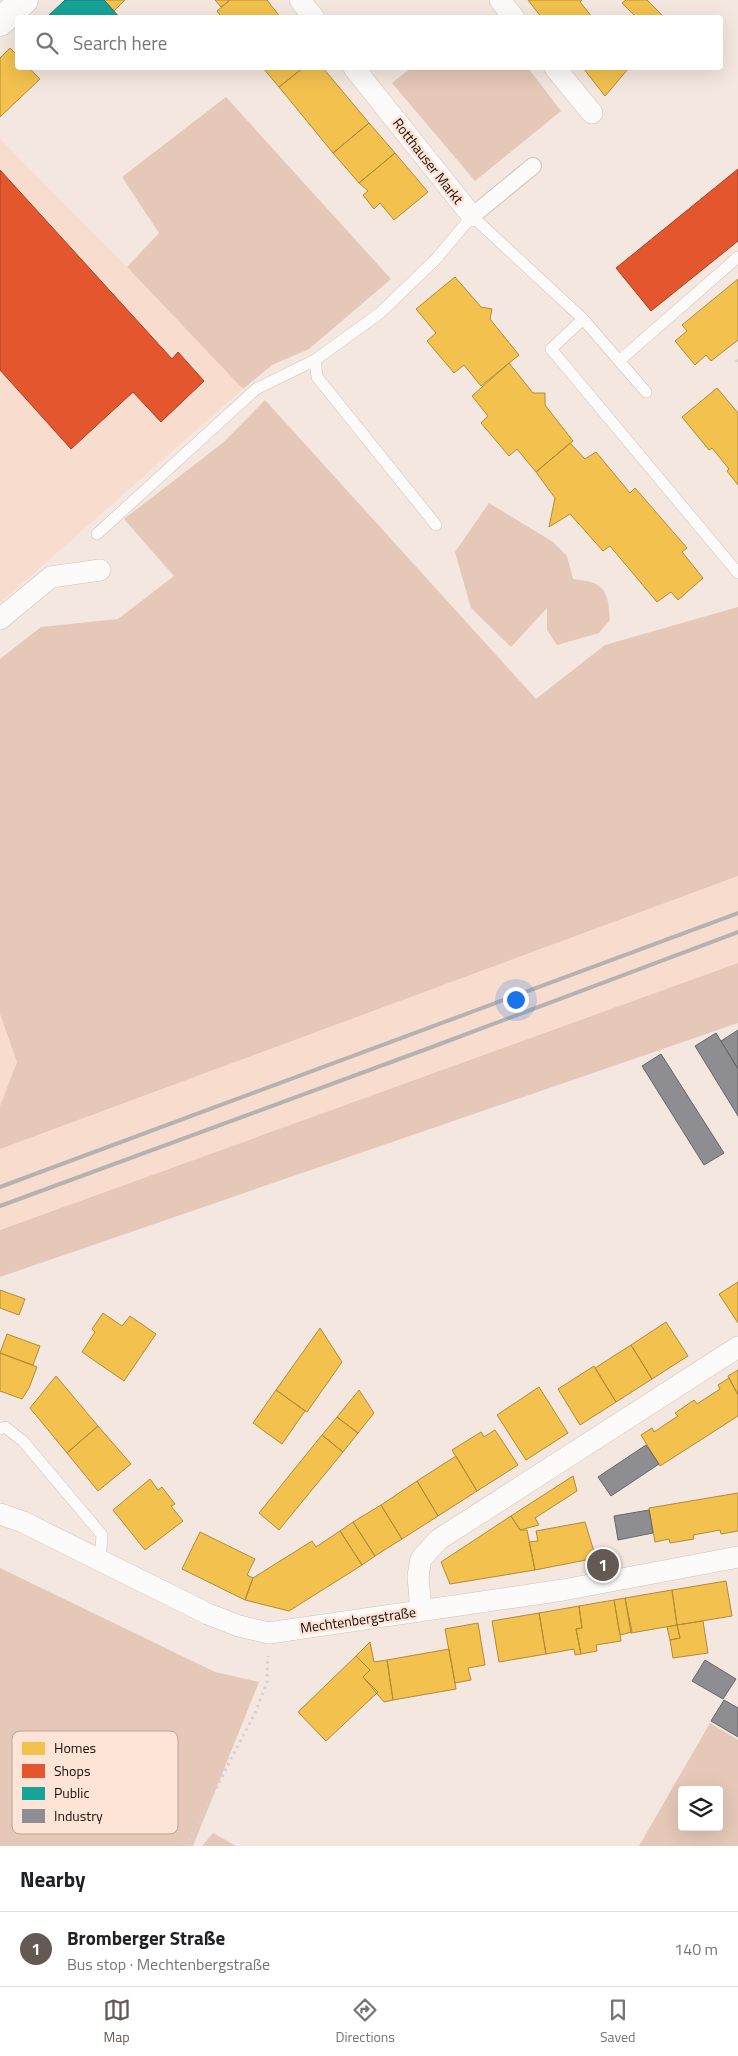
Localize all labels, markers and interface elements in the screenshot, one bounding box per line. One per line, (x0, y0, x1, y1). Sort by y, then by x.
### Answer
search box (15, 15, 723, 70)
text: Search here (73, 28, 167, 57)
icon: search (33, 29, 61, 57)
street label: Rotthauser Markt (388, 113, 469, 208)
your location (503, 987, 529, 1013)
pin: 1 (587, 1546, 619, 1584)
street label: Mechtenbergstraße (299, 1601, 417, 1638)
legend (12, 1731, 178, 1834)
text: Homes (54, 1737, 96, 1758)
text: Shops (54, 1760, 90, 1781)
text: Public (54, 1782, 90, 1803)
map controls (678, 1786, 723, 1831)
button: layers (678, 1786, 723, 1831)
text: Industry (54, 1805, 103, 1826)
text: Nearby (20, 1863, 85, 1895)
text: Bromberger Straße (67, 1923, 225, 1952)
text: 1 (32, 1937, 40, 1961)
text: 140 m (674, 1937, 718, 1961)
text: Bus stop · Mechtenbergstraße (67, 1952, 270, 1976)
tab: Map (103, 1996, 131, 2047)
tab: Directions (336, 1996, 395, 2047)
tab: Saved (600, 1996, 636, 2047)

